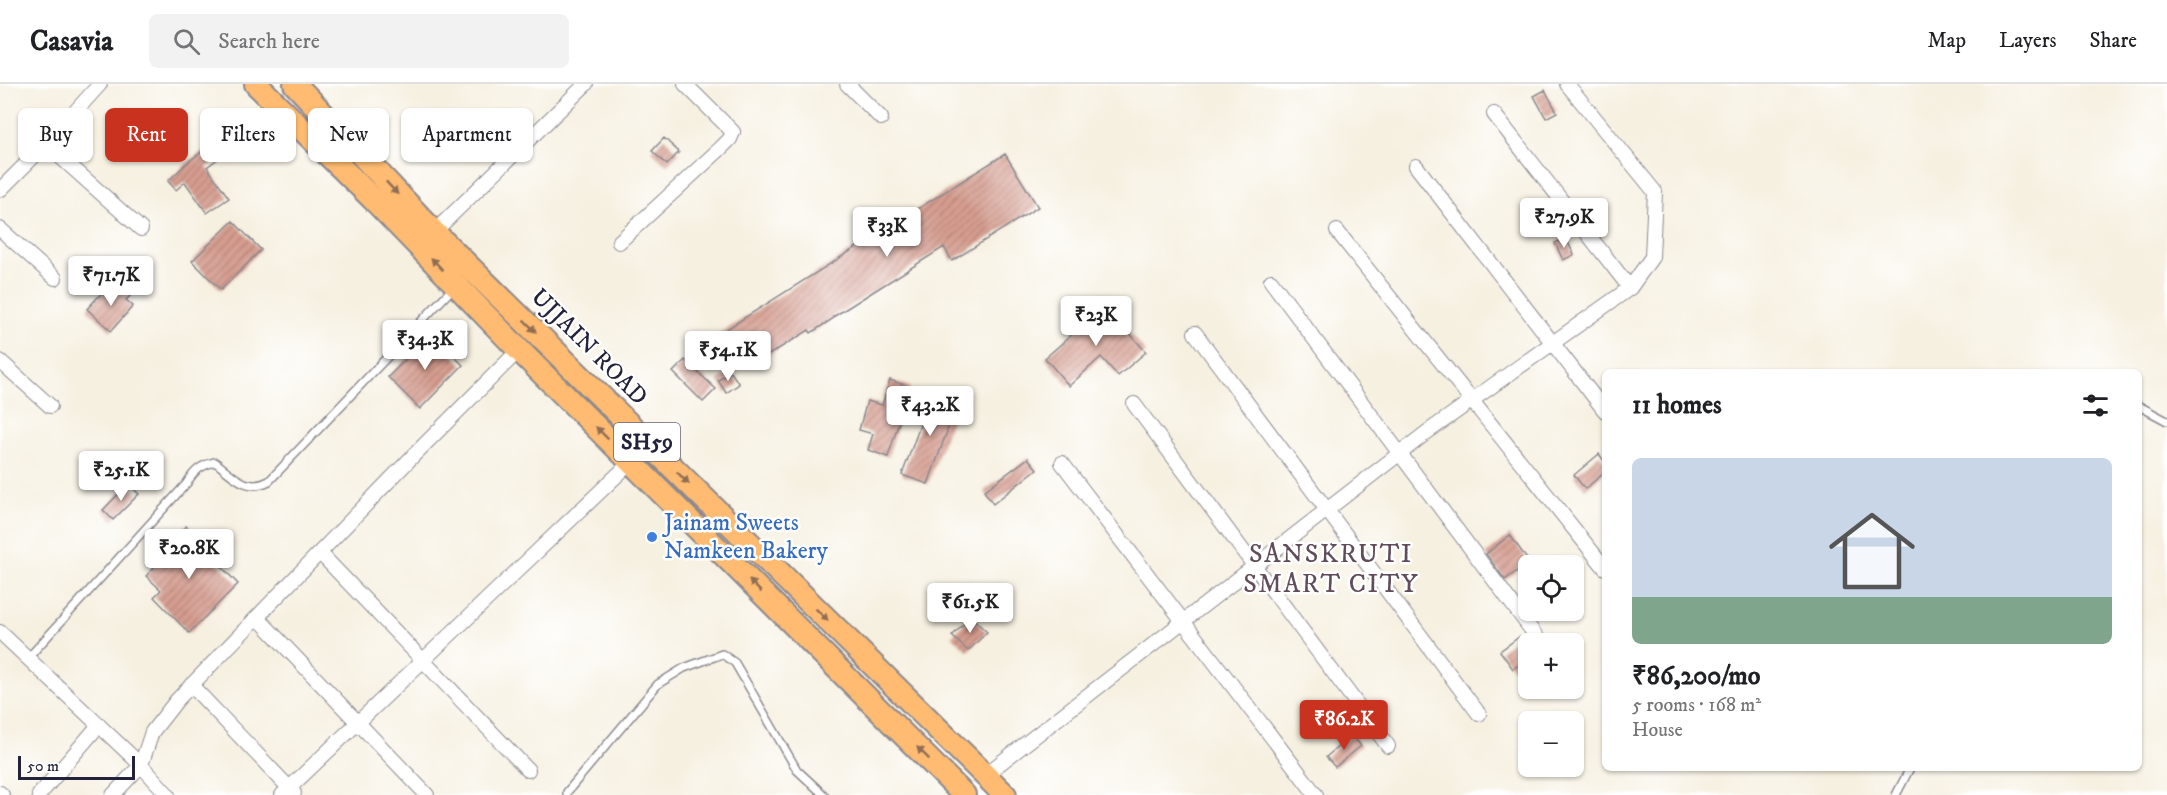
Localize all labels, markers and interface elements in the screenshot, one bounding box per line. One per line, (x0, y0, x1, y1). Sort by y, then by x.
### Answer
search box (149, 14, 569, 68)
text: Casavia (30, 24, 113, 59)
icon: search (170, 25, 203, 58)
text: Search here (218, 28, 320, 55)
text: Map (1927, 28, 1966, 54)
text: Layers (1999, 28, 2057, 54)
text: Share (2090, 28, 2137, 54)
chip: Buy (18, 108, 93, 162)
chip: Rent (105, 108, 188, 162)
chip: Filters (200, 108, 296, 162)
chip: New (308, 108, 389, 162)
chip: Apartment (401, 108, 533, 162)
one-way arrow (385, 181, 399, 195)
pin: ₹27.9K (1515, 198, 1613, 249)
text: ₹27.9K (1534, 205, 1594, 230)
pin: ₹33K (851, 207, 923, 258)
text: ₹33K (867, 214, 907, 239)
pin: ₹71.7K (62, 256, 160, 307)
one-way arrow (430, 258, 444, 272)
text: ₹71.7K (82, 263, 140, 288)
street label: UJJAIN ROAD (524, 282, 654, 412)
pin: ₹23K (1060, 296, 1132, 347)
text: ₹23K (1075, 303, 1117, 328)
one-way arrow (522, 319, 536, 333)
pin: ₹34.3K (376, 320, 474, 371)
text: ₹34.3K (396, 327, 454, 352)
pin: ₹54.1K (679, 331, 777, 382)
text: ₹54.1K (699, 338, 757, 363)
pin: ₹43.2K (881, 386, 979, 437)
text: 11 homes (1632, 389, 1722, 422)
icon: filters (2079, 389, 2112, 422)
text: ₹43.2K (900, 393, 960, 418)
road number: SH59 (614, 423, 680, 461)
one-way arrow (596, 427, 610, 441)
pin: ₹25.1K (72, 451, 170, 502)
text: ₹25.1K (93, 458, 149, 483)
one-way arrow (676, 471, 691, 485)
icon: home (1818, 497, 1926, 605)
place label: Jainam Sweets Namkeen Bakery (662, 508, 829, 566)
pin: ₹20.8K (140, 529, 238, 580)
marker: Jainam Sweets Namkeen Bakery (645, 530, 659, 544)
text: ₹20.8K (159, 536, 219, 561)
district label: SANSKRUTI SMART CITY (1243, 538, 1419, 601)
map controls (1518, 555, 1584, 777)
button: locate (1518, 555, 1584, 621)
one-way arrow (748, 579, 763, 593)
pin: ₹61.5K (921, 583, 1019, 634)
text: ₹61.5K (941, 590, 999, 615)
one-way arrow (815, 607, 829, 621)
button: + (1518, 633, 1584, 699)
text: ₹86,200/mo (1632, 660, 1760, 693)
text: 5 rooms · 168 m² (1632, 693, 1761, 718)
pin: ₹86.2K (1295, 700, 1393, 751)
text: ₹86.2K (1314, 707, 1374, 732)
button: − (1518, 711, 1584, 777)
text: House (1632, 718, 1683, 743)
one-way arrow (916, 746, 930, 761)
scale bar (18, 753, 135, 780)
text: 50 m (27, 756, 59, 776)

